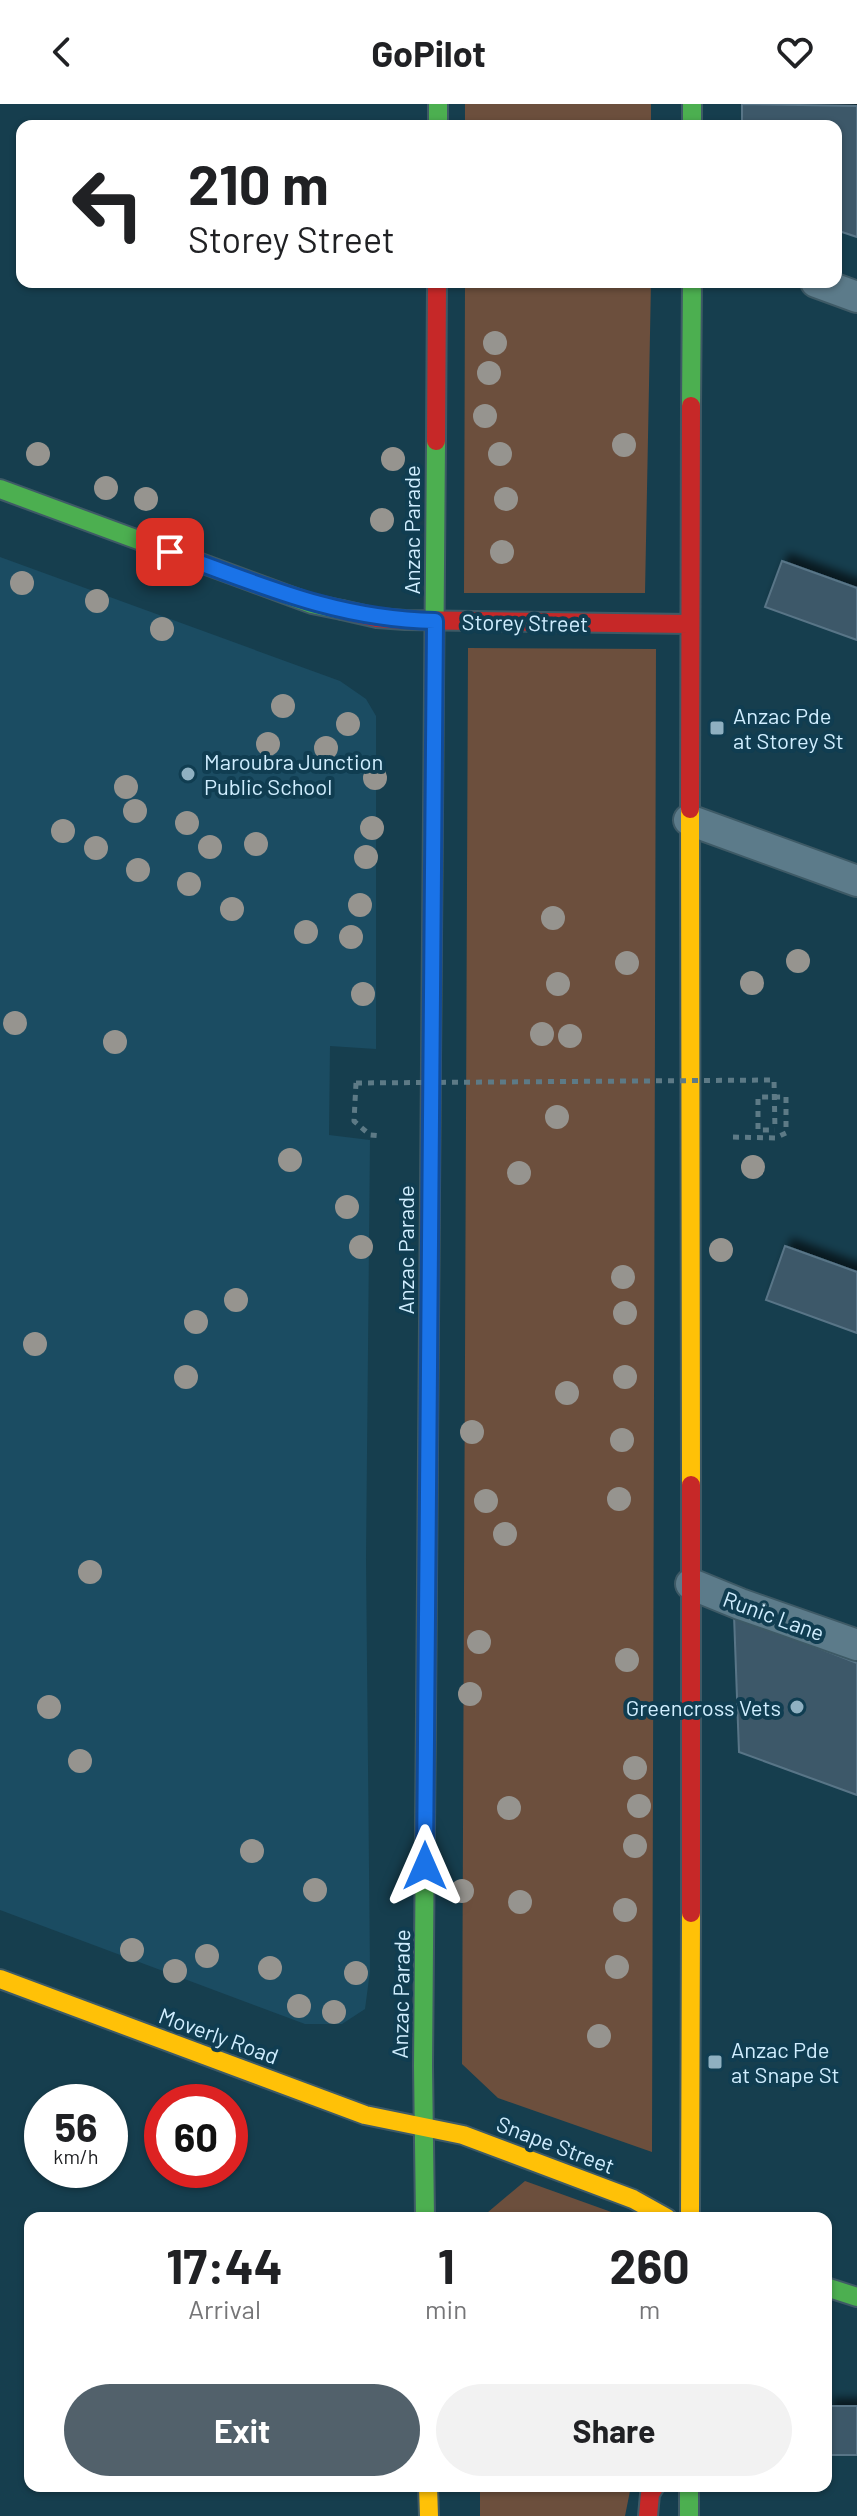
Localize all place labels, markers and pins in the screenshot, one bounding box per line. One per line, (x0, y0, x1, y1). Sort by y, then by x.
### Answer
pin (136, 518, 204, 586)
place label: Anzac Pde at Storey St (733, 702, 844, 753)
marker: Anzac Pde at Storey St (708, 719, 726, 737)
place label: Maroubra Junction Public School (204, 748, 383, 799)
marker: Maroubra Junction Public School (179, 765, 197, 783)
place label: Greencross Vets (626, 1694, 781, 1720)
marker: Greencross Vets (788, 1698, 806, 1716)
place label: Anzac Pde at Snape St (731, 2036, 839, 2087)
marker: Anzac Pde at Snape St (706, 2053, 724, 2071)

